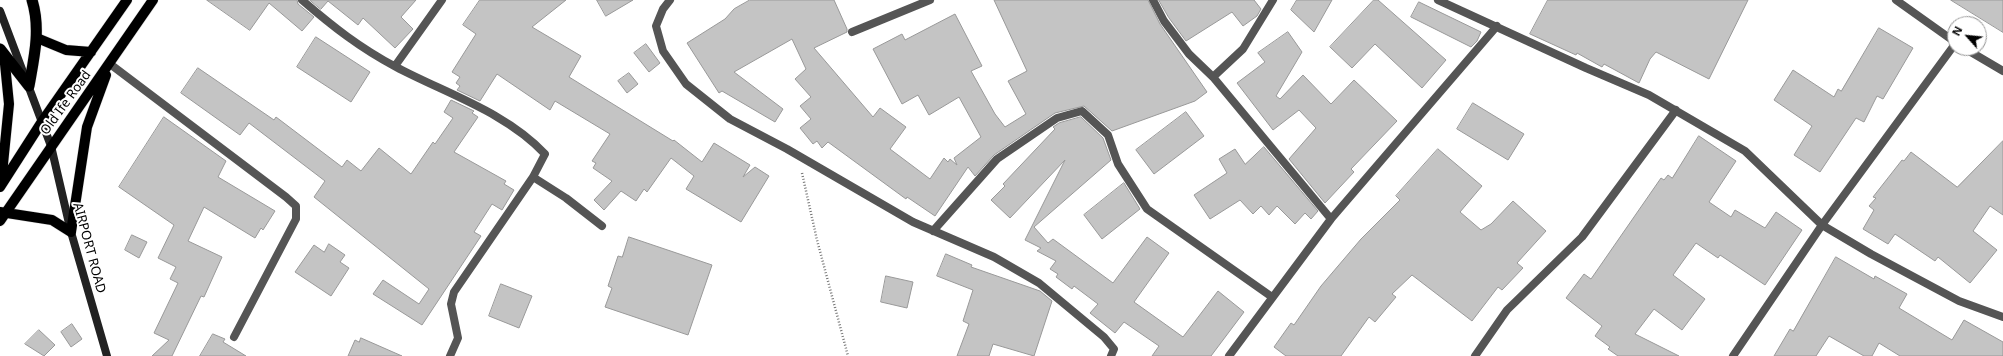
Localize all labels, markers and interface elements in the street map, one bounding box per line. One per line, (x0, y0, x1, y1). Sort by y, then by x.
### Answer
north arrow (1947, 16, 1987, 56)
text: N (1948, 23, 1965, 38)
street label: Old Ife Road (37, 68, 95, 138)
street label: AIRPORT ROAD (69, 201, 109, 295)

